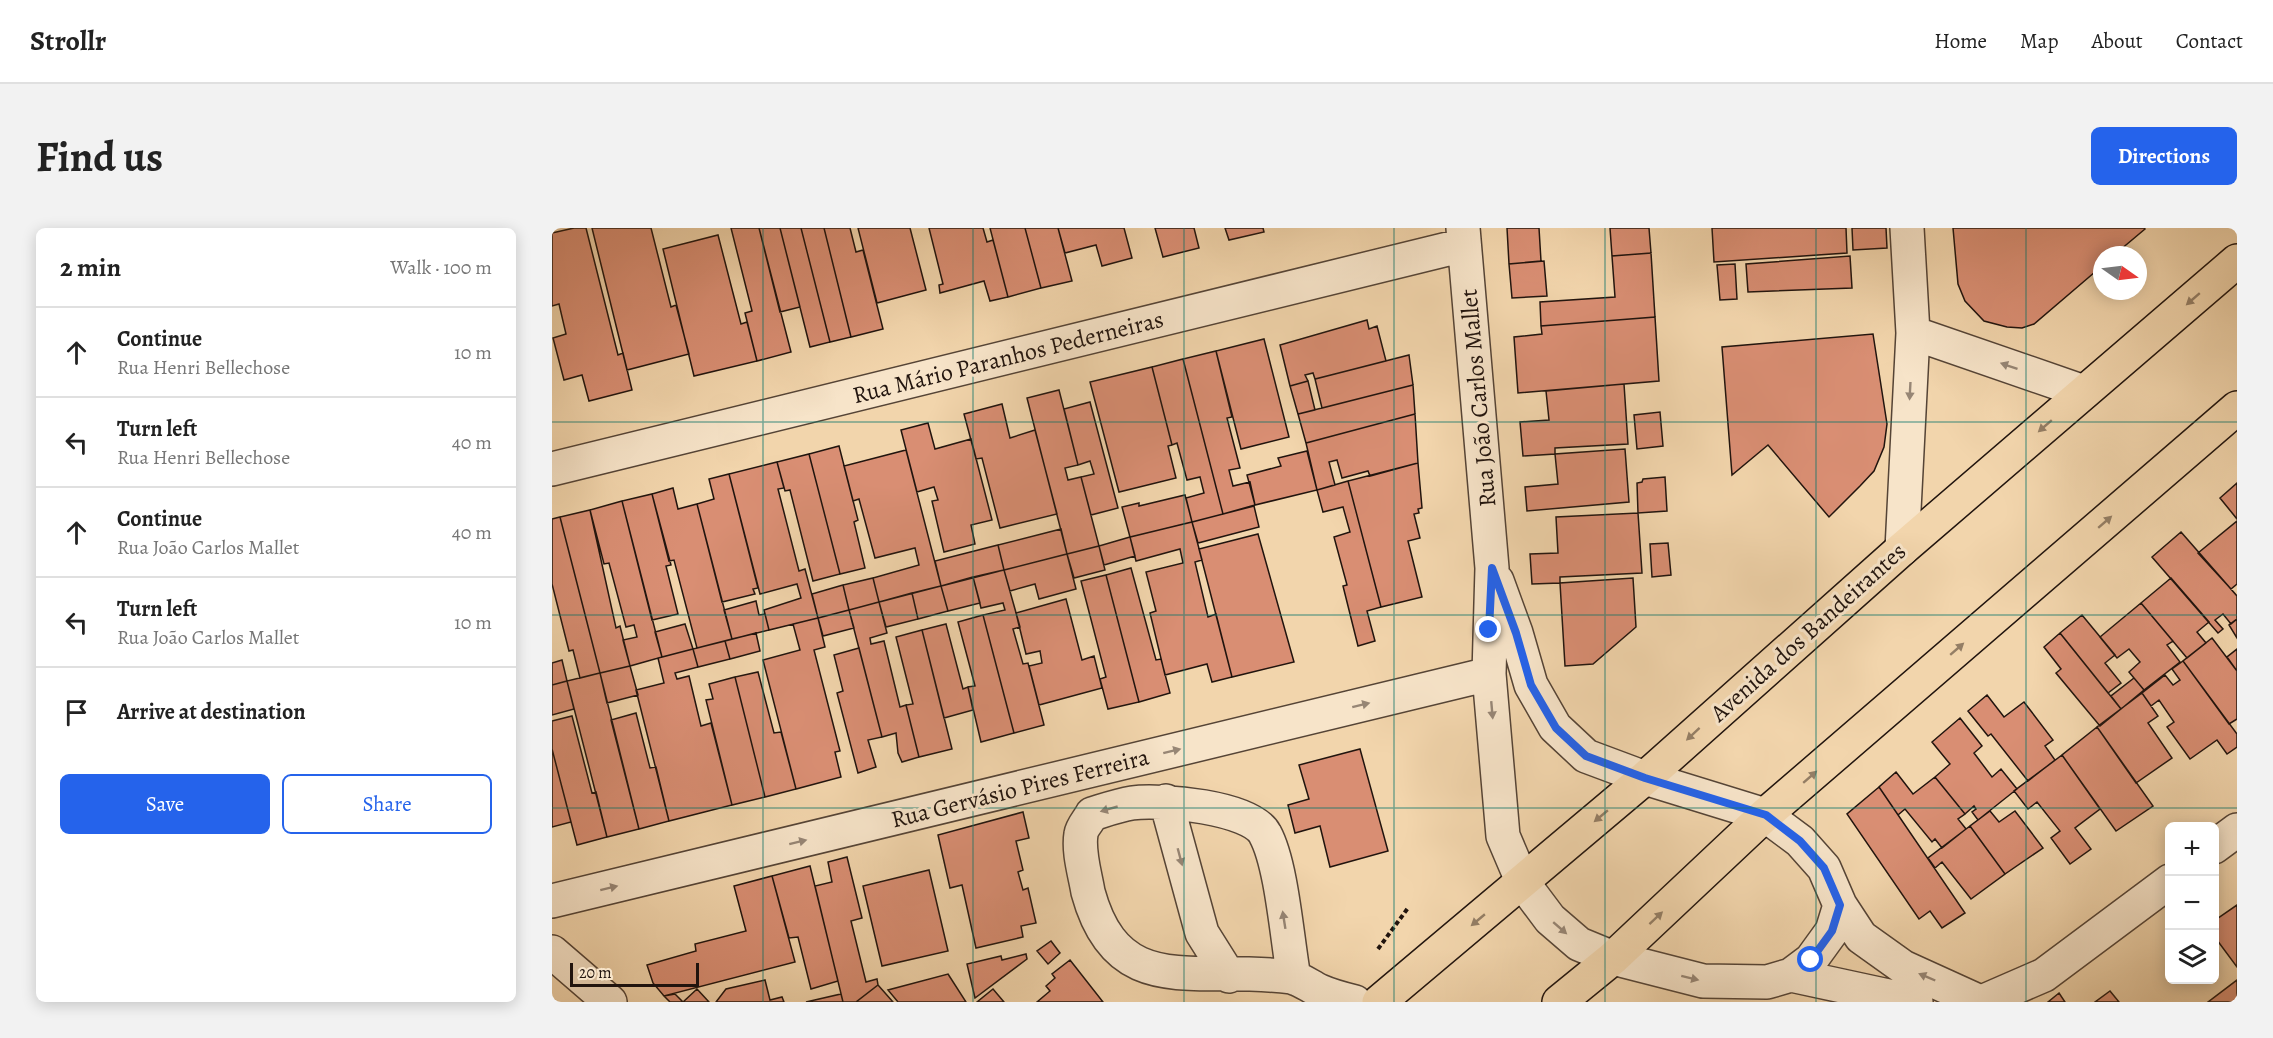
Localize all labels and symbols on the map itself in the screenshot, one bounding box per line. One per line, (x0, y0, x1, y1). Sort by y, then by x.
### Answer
north arrow (2093, 246, 2147, 300)
street label: Rua João Carlos Mallet (1453, 288, 1503, 508)
one-way arrow (2186, 292, 2201, 305)
street label: Rua Mário Paranhos Pederneiras (849, 303, 1167, 411)
one-way arrow (2000, 361, 2018, 370)
one-way arrow (1906, 382, 1915, 401)
one-way arrow (2037, 419, 2053, 432)
one-way arrow (2097, 516, 2112, 529)
street label: Avenida dos Bandeirantes (1702, 535, 1913, 729)
route end (1475, 616, 1501, 642)
one-way arrow (1949, 643, 1965, 656)
one-way arrow (1352, 700, 1370, 710)
one-way arrow (1487, 701, 1497, 720)
one-way arrow (1686, 727, 1701, 740)
street label: Rua Gervásio Pires Ferreira (888, 740, 1153, 836)
one-way arrow (1162, 746, 1181, 755)
one-way arrow (1802, 771, 1817, 784)
one-way arrow (1100, 805, 1118, 814)
one-way arrow (1594, 809, 1609, 822)
one-way arrow (789, 836, 808, 846)
one-way arrow (1176, 849, 1185, 867)
one-way arrow (600, 882, 618, 892)
one-way arrow (1279, 910, 1288, 929)
one-way arrow (1648, 912, 1663, 925)
one-way arrow (1470, 914, 1486, 927)
one-way arrow (1552, 921, 1567, 935)
route start (1797, 946, 1823, 972)
scale bar (570, 960, 699, 988)
one-way arrow (1918, 972, 1936, 981)
one-way arrow (1682, 974, 1700, 983)

